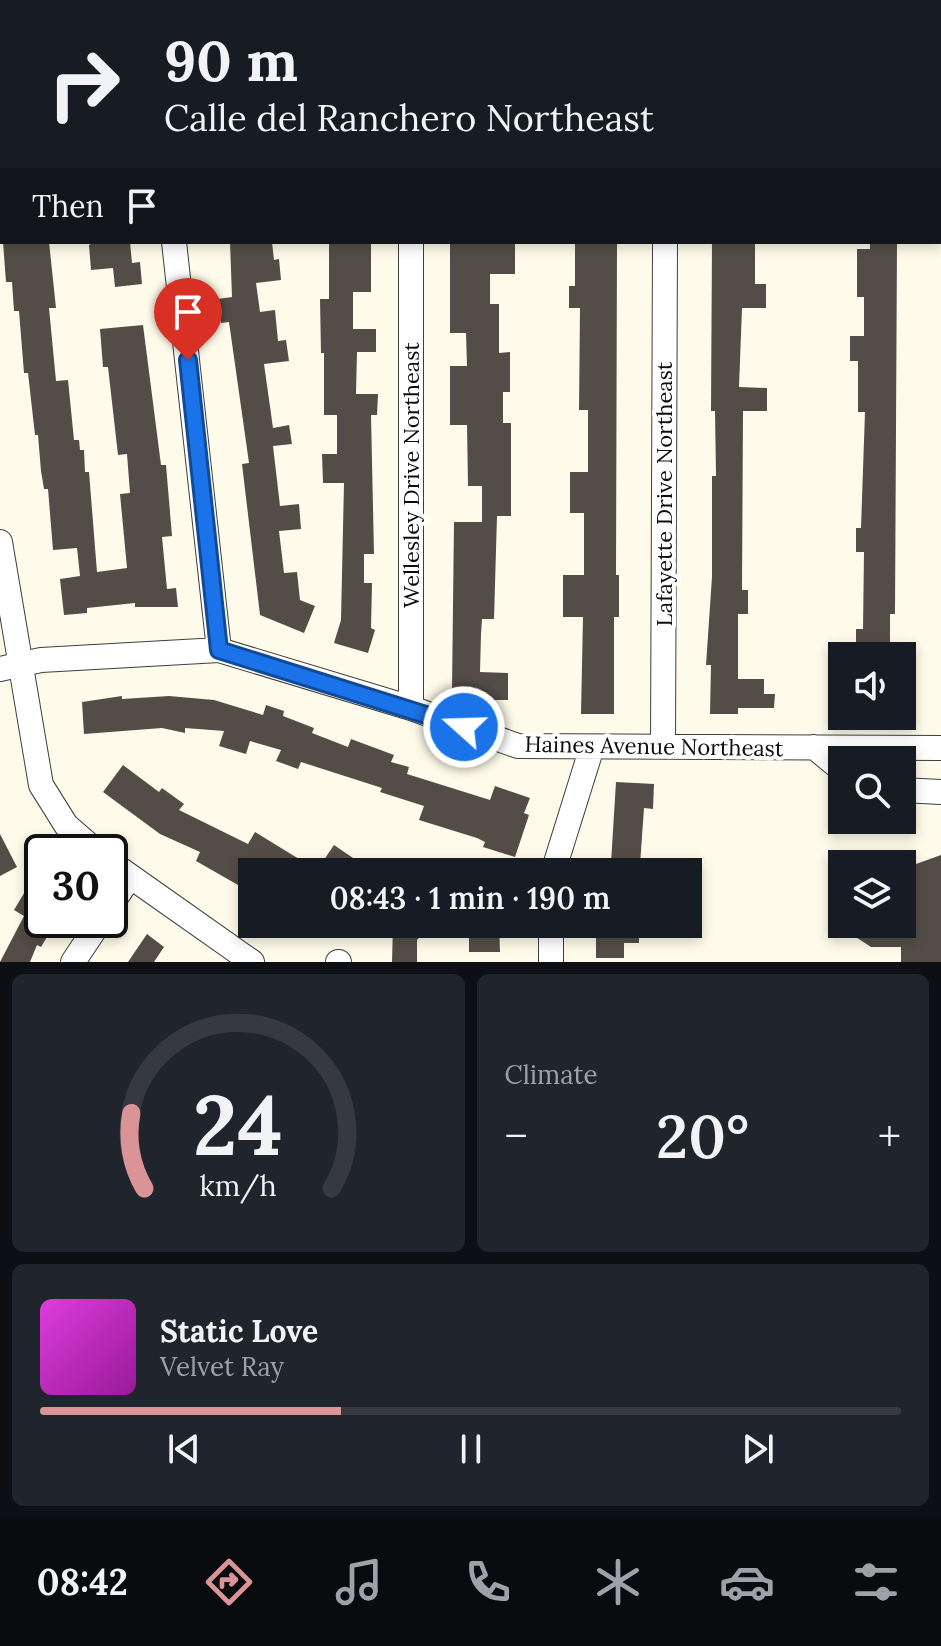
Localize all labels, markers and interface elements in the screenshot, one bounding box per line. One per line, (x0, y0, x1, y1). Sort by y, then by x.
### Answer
text: 90 m (164, 25, 298, 96)
icon: right (32, 32, 136, 136)
text: Calle del Ranchero Northeast (164, 95, 654, 141)
icon: arrive (120, 184, 164, 228)
text: Then (32, 187, 104, 225)
pin (154, 278, 222, 360)
icon: arrive (166, 290, 210, 334)
street label: Wellesley Drive Northeast (397, 342, 425, 608)
street label: Lafayette Drive Northeast (650, 361, 678, 626)
map controls (828, 642, 916, 938)
button: sound (828, 642, 916, 730)
position arrow (422, 685, 506, 769)
street label: Haines Avenue Northeast (524, 730, 784, 762)
button: search (828, 746, 916, 834)
speed limit sign: 30 (24, 834, 128, 938)
button: layers (828, 850, 916, 938)
text: 08:43 · 1 min · 190 m (330, 879, 610, 917)
text: Climate (505, 1058, 598, 1091)
text: 24 (193, 1071, 283, 1178)
text: 20° (656, 1098, 749, 1174)
text: − (505, 1108, 528, 1164)
text: + (878, 1108, 901, 1164)
text: km/h (200, 1167, 277, 1204)
text: Static Love (160, 1312, 318, 1350)
text: Velvet Ray (160, 1350, 284, 1383)
icon: previous (162, 1427, 206, 1471)
icon: pause (449, 1427, 493, 1471)
icon: next (736, 1427, 780, 1471)
icon: directions (201, 1554, 257, 1610)
icon: music (331, 1554, 387, 1610)
icon: phone (460, 1554, 516, 1610)
icon: climate (590, 1554, 646, 1610)
icon: car (719, 1554, 775, 1610)
icon: filters (848, 1554, 904, 1610)
text: 08:42 (37, 1559, 128, 1605)

